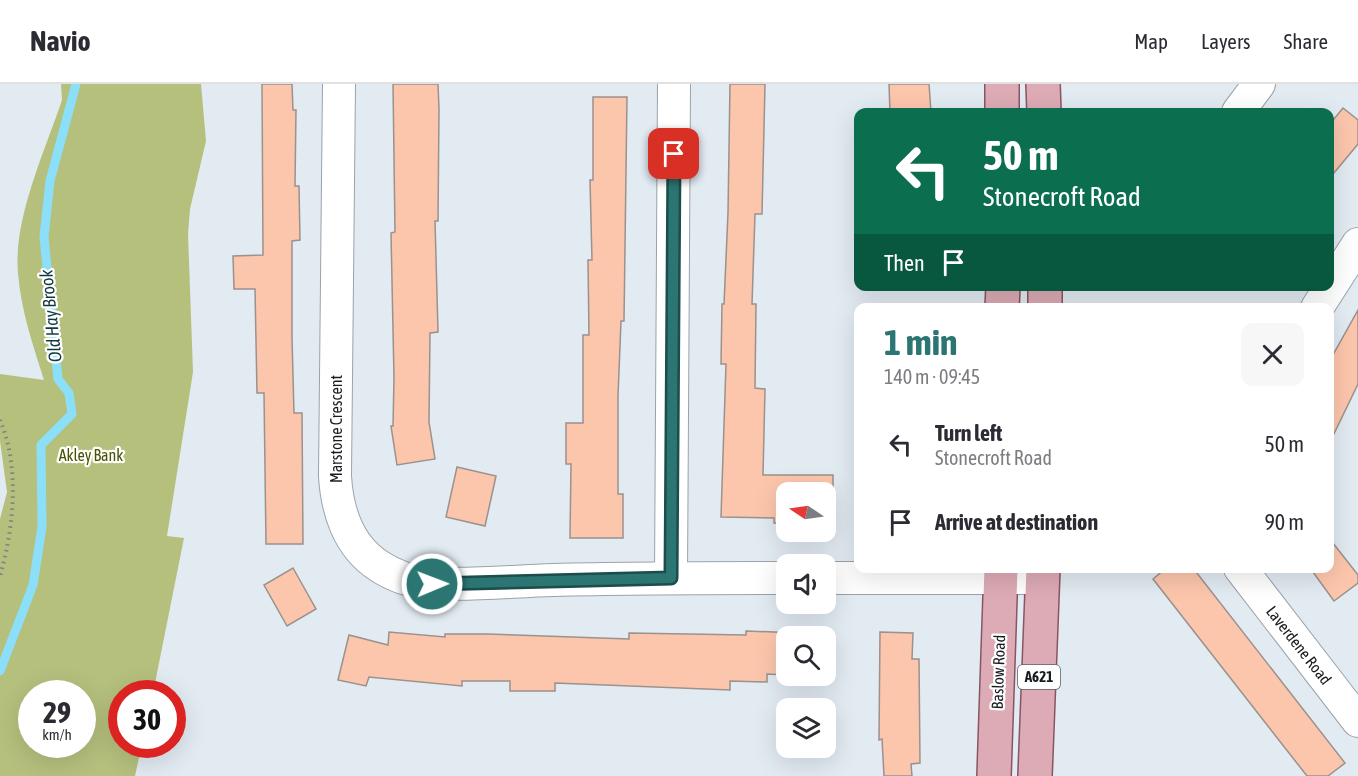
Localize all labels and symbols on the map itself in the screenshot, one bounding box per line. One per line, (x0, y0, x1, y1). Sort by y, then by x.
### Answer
pin (648, 128, 699, 179)
water label: Old Hay Brook (35, 268, 66, 363)
street label: Marstone Crescent (327, 375, 345, 483)
park label: Akley Bank (59, 446, 123, 465)
north arrow (776, 482, 836, 542)
position arrow (400, 552, 464, 616)
street label: Laverdene Road (1263, 602, 1335, 688)
street label: Baslow Road (988, 635, 1008, 709)
road number: A621 (1018, 665, 1060, 689)
speed limit sign: 30 (108, 680, 186, 758)

